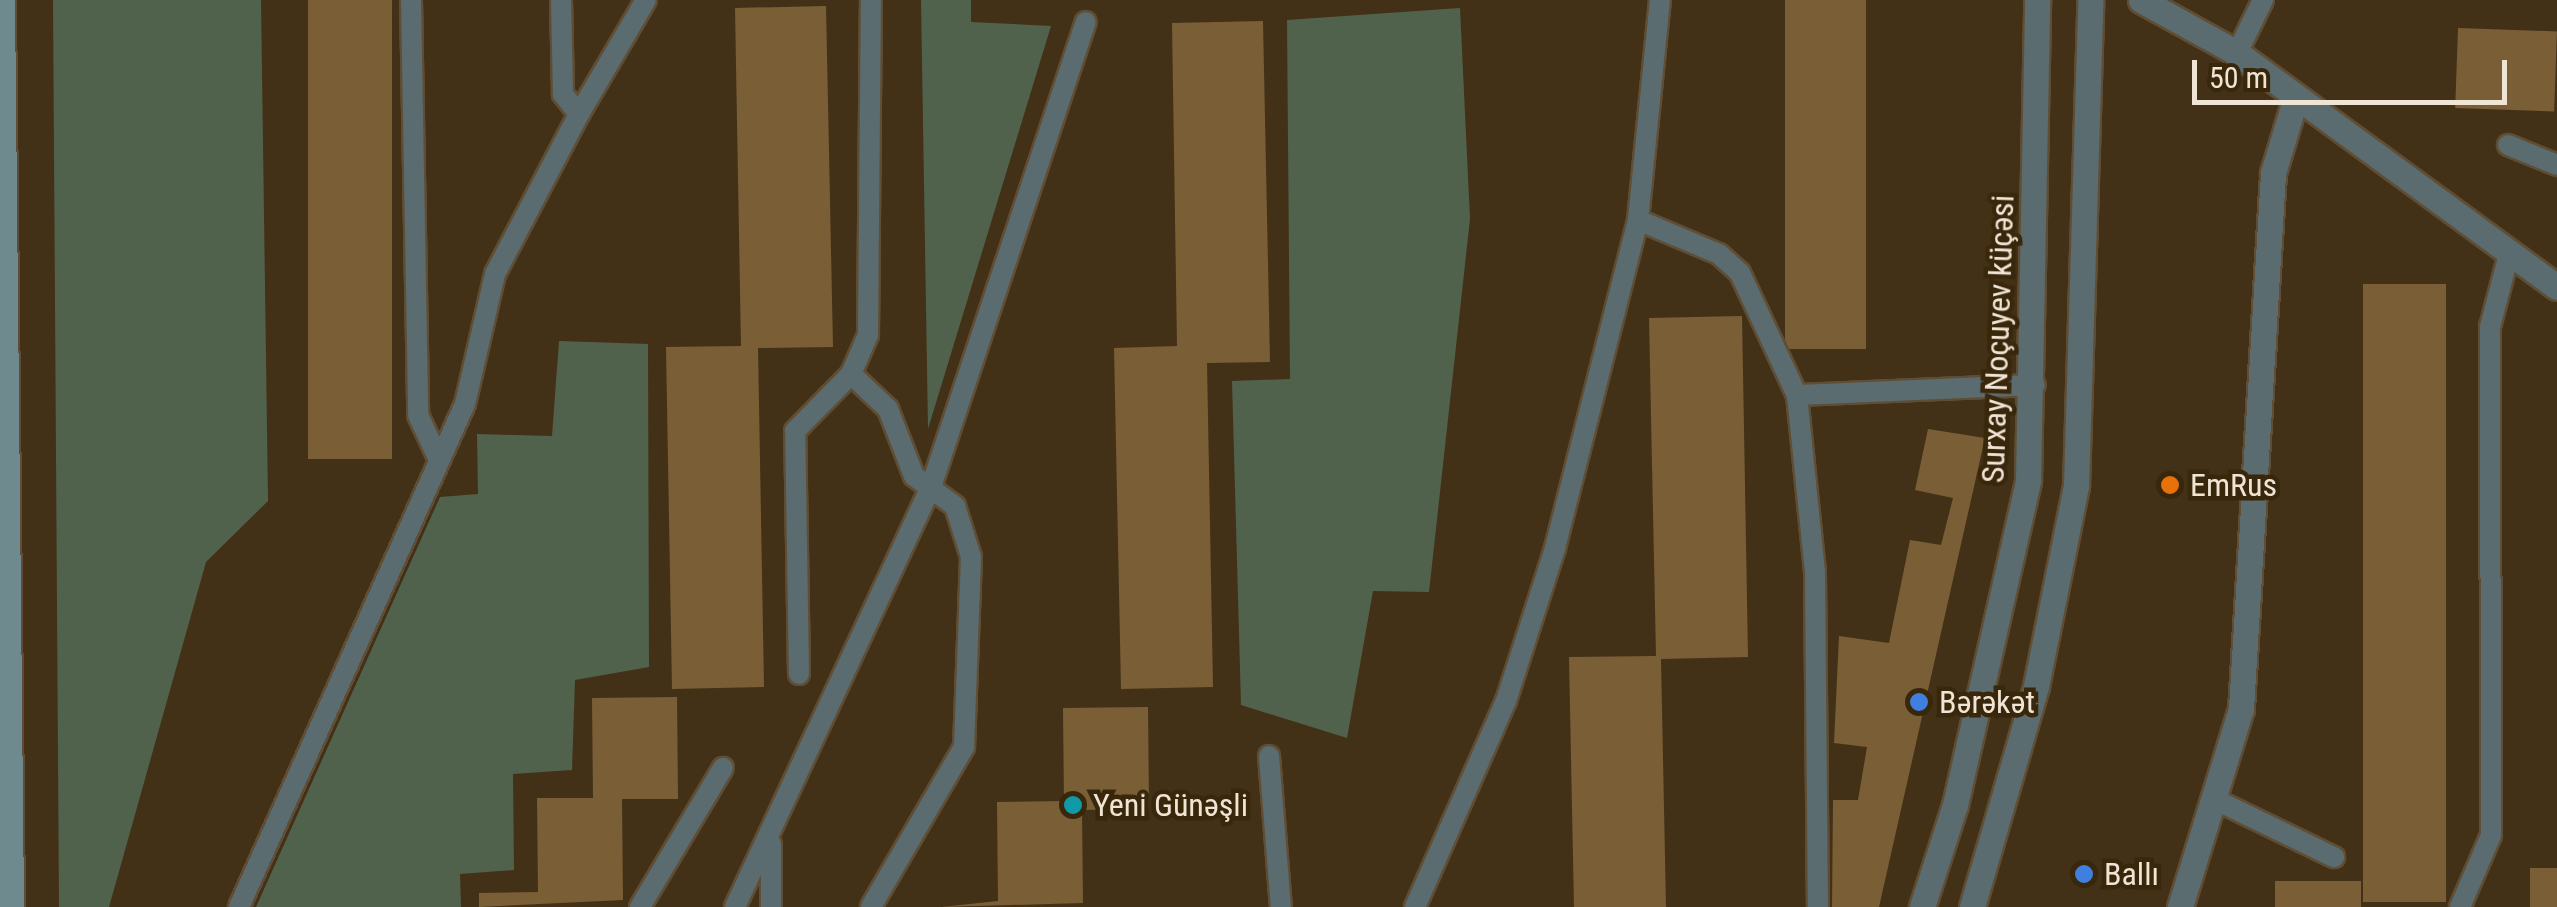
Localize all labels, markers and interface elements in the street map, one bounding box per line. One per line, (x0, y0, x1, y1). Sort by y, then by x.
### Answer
scale bar (2197, 40, 2512, 102)
text: 50 m (2209, 60, 2268, 95)
street label: Surxay Noçuyev küçəsi (1974, 194, 2022, 484)
place label: EmRus (2190, 466, 2277, 504)
marker: EmRus (2159, 474, 2181, 496)
place label: Bərəkət (1939, 683, 2035, 721)
marker: Bərəkət (1908, 691, 1930, 713)
place label: Yeni Günəşli (1093, 786, 1248, 824)
marker: Yeni Günəşli (1062, 794, 1084, 816)
place label: Ballı (2104, 855, 2159, 893)
marker: Ballı (2073, 863, 2095, 885)

